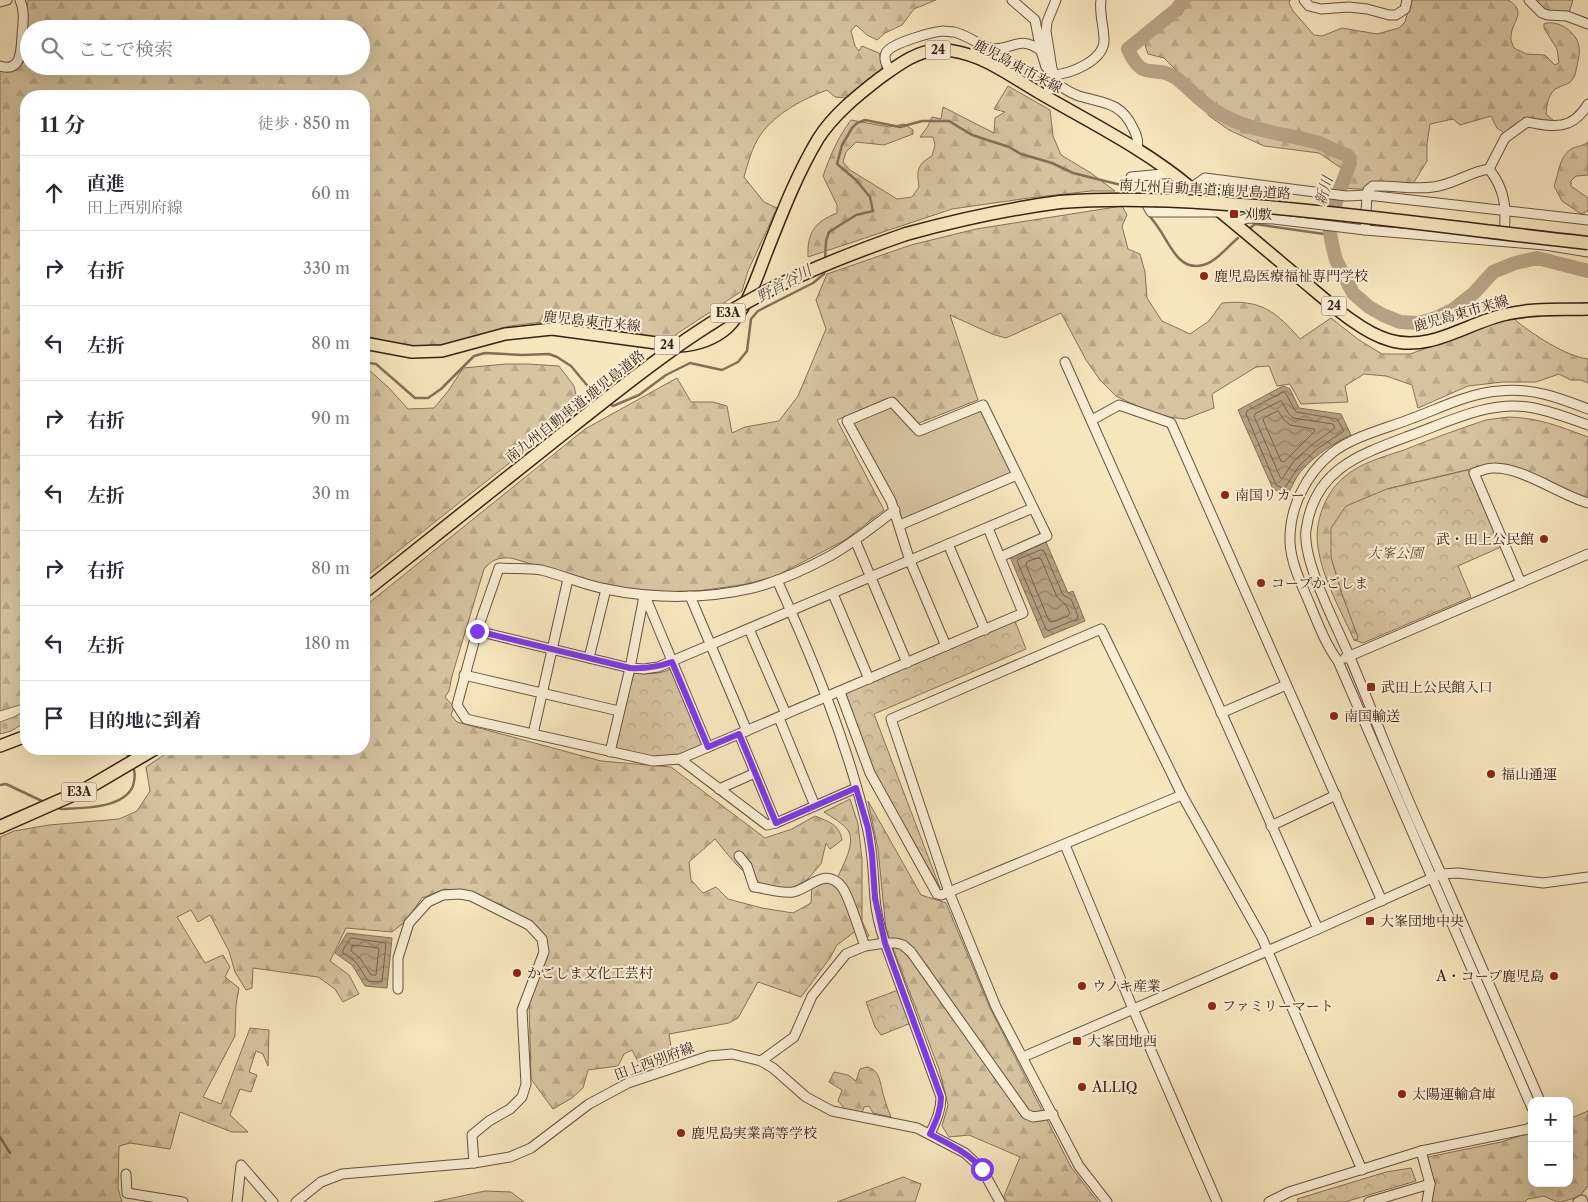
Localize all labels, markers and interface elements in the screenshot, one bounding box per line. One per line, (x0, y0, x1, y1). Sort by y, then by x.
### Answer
search box (20, 20, 370, 75)
icon: search (38, 34, 66, 62)
street label: 鹿児島東市来線 (971, 35, 1065, 97)
text: ここで検索 (78, 38, 173, 61)
road number: 24 (926, 40, 950, 60)
text: 11 分 (40, 112, 85, 137)
text: 徒歩 · 850 m (258, 113, 350, 133)
text: 直進 (87, 172, 125, 195)
water label: 新川 (1310, 172, 1337, 208)
street label: 南九州自動車道;鹿児島道路 (1119, 176, 1291, 202)
icon: ahead (40, 179, 68, 207)
text: 60 m (311, 183, 350, 203)
text: 田上西別府線 (87, 197, 183, 217)
place label: 刈敷 (1244, 205, 1272, 223)
marker: 刈敷 (1228, 208, 1240, 220)
icon: right (40, 254, 68, 282)
text: 330 m (303, 258, 350, 278)
text: 右折 (87, 259, 125, 282)
water label: 野首谷川 (753, 260, 816, 306)
place label: 鹿児島医療福祉専門学校 (1214, 267, 1368, 285)
marker: 鹿児島医療福祉専門学校 (1198, 270, 1210, 282)
street label: 鹿児島東市来線 (1411, 291, 1511, 335)
road number: 24 (1322, 296, 1346, 316)
road number: E3A (710, 304, 746, 322)
street label: 鹿児島東市来線 (542, 307, 642, 335)
icon: left (40, 329, 68, 357)
text: 80 m (311, 333, 350, 353)
text: 左折 (87, 334, 125, 357)
road number: 24 (654, 336, 680, 354)
street label: 南九州自動車道;鹿児島道路 (502, 346, 648, 466)
icon: right (40, 404, 68, 432)
text: 90 m (311, 408, 350, 428)
text: 右折 (87, 409, 125, 432)
icon: left (40, 479, 68, 507)
text: 30 m (312, 483, 350, 503)
text: 左折 (87, 484, 125, 507)
place label: 南国リカー (1235, 486, 1305, 504)
marker: 南国リカー (1219, 489, 1231, 501)
place label: 武・田上公民館 (1436, 530, 1534, 548)
marker: 武・田上公民館 (1538, 533, 1550, 545)
park label: 大峯公園 (1367, 544, 1425, 562)
icon: right (40, 554, 68, 582)
text: 80 m (311, 558, 350, 578)
text: 右折 (87, 559, 125, 582)
place label: コープかごしま (1271, 574, 1368, 592)
marker: コープかごしま (1255, 577, 1267, 589)
route end (466, 620, 489, 643)
icon: left (40, 629, 68, 657)
text: 180 m (304, 633, 350, 653)
text: 左折 (87, 634, 125, 657)
place label: 武田上公民館入口 (1381, 678, 1493, 696)
marker: 武田上公民館入口 (1365, 681, 1377, 693)
icon: arrive (40, 704, 68, 732)
place label: 南国輸送 (1344, 707, 1400, 725)
text: 目的地に到着 (87, 709, 201, 732)
marker: 南国輸送 (1328, 710, 1340, 722)
place label: 福山通運 (1501, 765, 1557, 783)
marker: 福山通運 (1485, 768, 1497, 780)
road number: E3A (62, 782, 96, 802)
place label: 大峯団地中央 (1380, 912, 1464, 930)
marker: 大峯団地中央 (1364, 915, 1376, 927)
place label: かごしま文化工芸村 (527, 964, 653, 982)
marker: かごしま文化工芸村 (511, 967, 523, 979)
place label: A・コープ鹿児島 (1435, 967, 1544, 985)
marker: A・コープ鹿児島 (1548, 970, 1560, 982)
place label: ウノキ産業 (1092, 977, 1161, 995)
marker: ウノキ産業 (1076, 980, 1088, 992)
place label: ファミリーマート (1222, 997, 1334, 1015)
marker: ファミリーマート (1206, 1000, 1218, 1012)
place label: 大峯団地西 (1087, 1032, 1157, 1050)
marker: 大峯団地西 (1071, 1035, 1083, 1047)
street label: 田上西別府線 (611, 1038, 697, 1084)
place label: ALLIQ (1091, 1078, 1138, 1096)
marker: ALLIQ (1076, 1081, 1088, 1093)
place label: 太陽運輸倉庫 (1412, 1085, 1496, 1103)
marker: 太陽運輸倉庫 (1396, 1088, 1408, 1100)
map controls (1528, 1097, 1573, 1187)
button: + (1528, 1097, 1573, 1142)
place label: 鹿児島実業高等学校 (691, 1124, 817, 1142)
marker: 鹿児島実業高等学校 (675, 1127, 687, 1139)
button: − (1528, 1142, 1573, 1187)
route start (971, 1158, 994, 1181)

